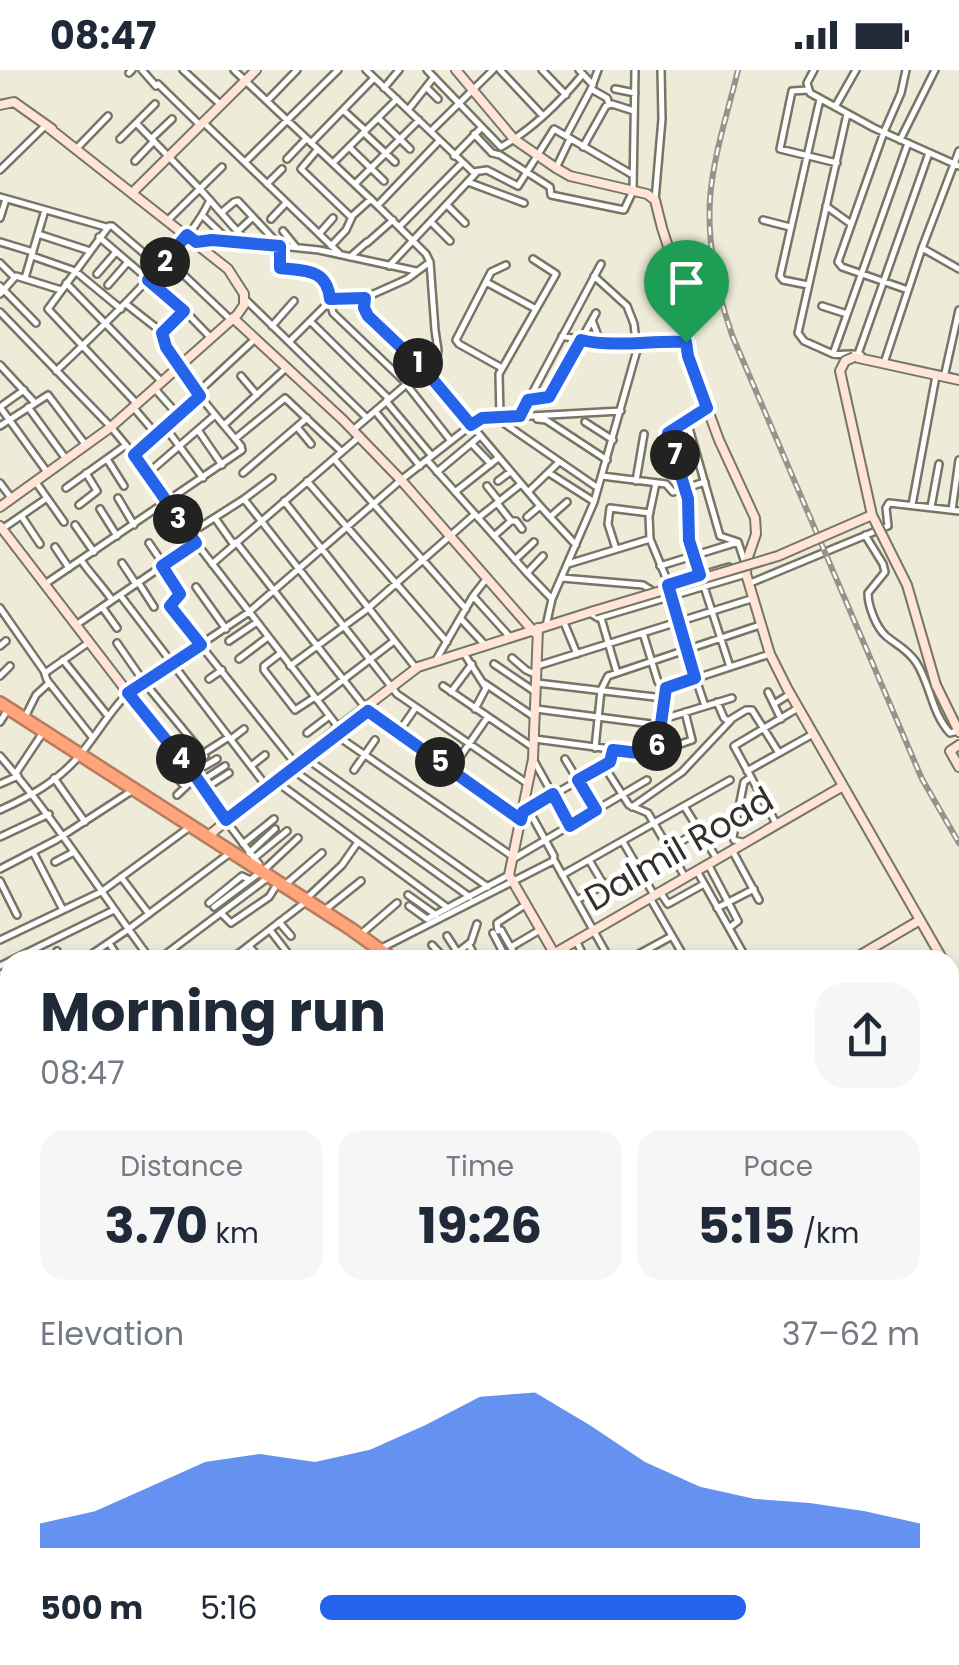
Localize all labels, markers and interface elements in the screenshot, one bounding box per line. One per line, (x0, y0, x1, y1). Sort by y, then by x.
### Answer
text: 08:47 (50, 9, 156, 62)
pin: 2 (140, 237, 190, 287)
pin (644, 240, 729, 343)
text: 2 (157, 242, 173, 281)
icon: arrive (659, 255, 714, 310)
pin: 1 (393, 338, 443, 388)
text: 1 (413, 343, 423, 382)
pin: 7 (650, 430, 700, 480)
text: 7 (668, 435, 682, 474)
pin: 3 (153, 494, 203, 544)
text: 3 (170, 499, 186, 538)
pin: 6 (632, 721, 682, 771)
text: 6 (648, 726, 666, 765)
pin: 4 (156, 734, 206, 784)
pin: 5 (415, 737, 465, 787)
text: 4 (172, 739, 190, 778)
text: 5 (431, 742, 449, 781)
street label: Dalmil Road (575, 775, 782, 922)
text: Morning run (40, 973, 386, 1050)
button: share (815, 983, 920, 1088)
text: 08:47 (40, 1050, 125, 1095)
text: Distance (120, 1147, 243, 1186)
text: Time (446, 1147, 514, 1186)
text: Pace (744, 1147, 813, 1186)
text: 3.70 (104, 1190, 208, 1261)
text: 19:26 (418, 1190, 542, 1261)
text: 5:15 (697, 1190, 795, 1261)
text: km (208, 1214, 259, 1253)
text: /km (795, 1214, 859, 1253)
text: Elevation (40, 1311, 184, 1356)
text: 37–62 m (782, 1311, 920, 1356)
text: 500 m (40, 1585, 143, 1630)
text: 5:16 (200, 1585, 257, 1630)

